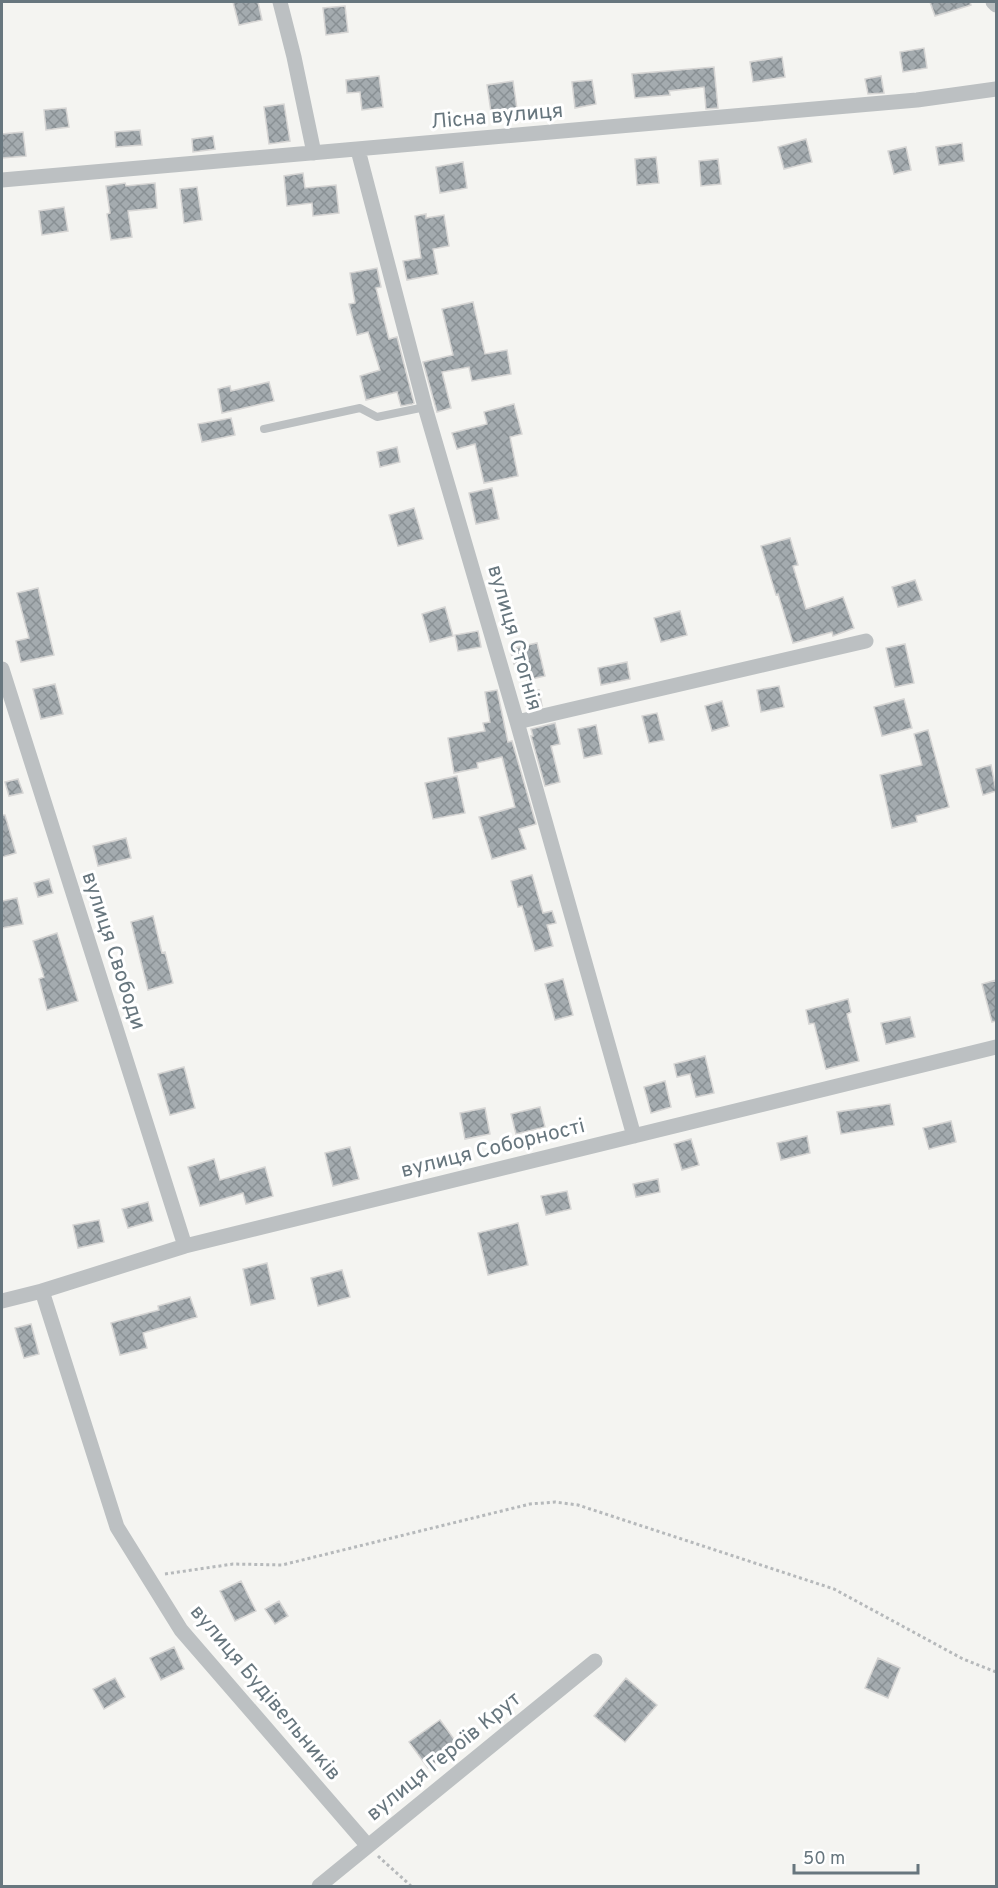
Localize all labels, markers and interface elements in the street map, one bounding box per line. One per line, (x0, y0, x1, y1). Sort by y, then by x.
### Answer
street label: Лісна вулиця (430, 98, 564, 136)
street label: вулиця Стогнія (480, 562, 548, 714)
street label: вулиця Свободи (75, 869, 151, 1033)
street label: вулиця Соборності (398, 1113, 588, 1185)
street label: вулиця Будівельників (183, 1599, 347, 1787)
street label: вулиця Героїв Крут (361, 1686, 527, 1828)
scale bar (794, 1837, 918, 1875)
text: 50 m (803, 1848, 845, 1871)

